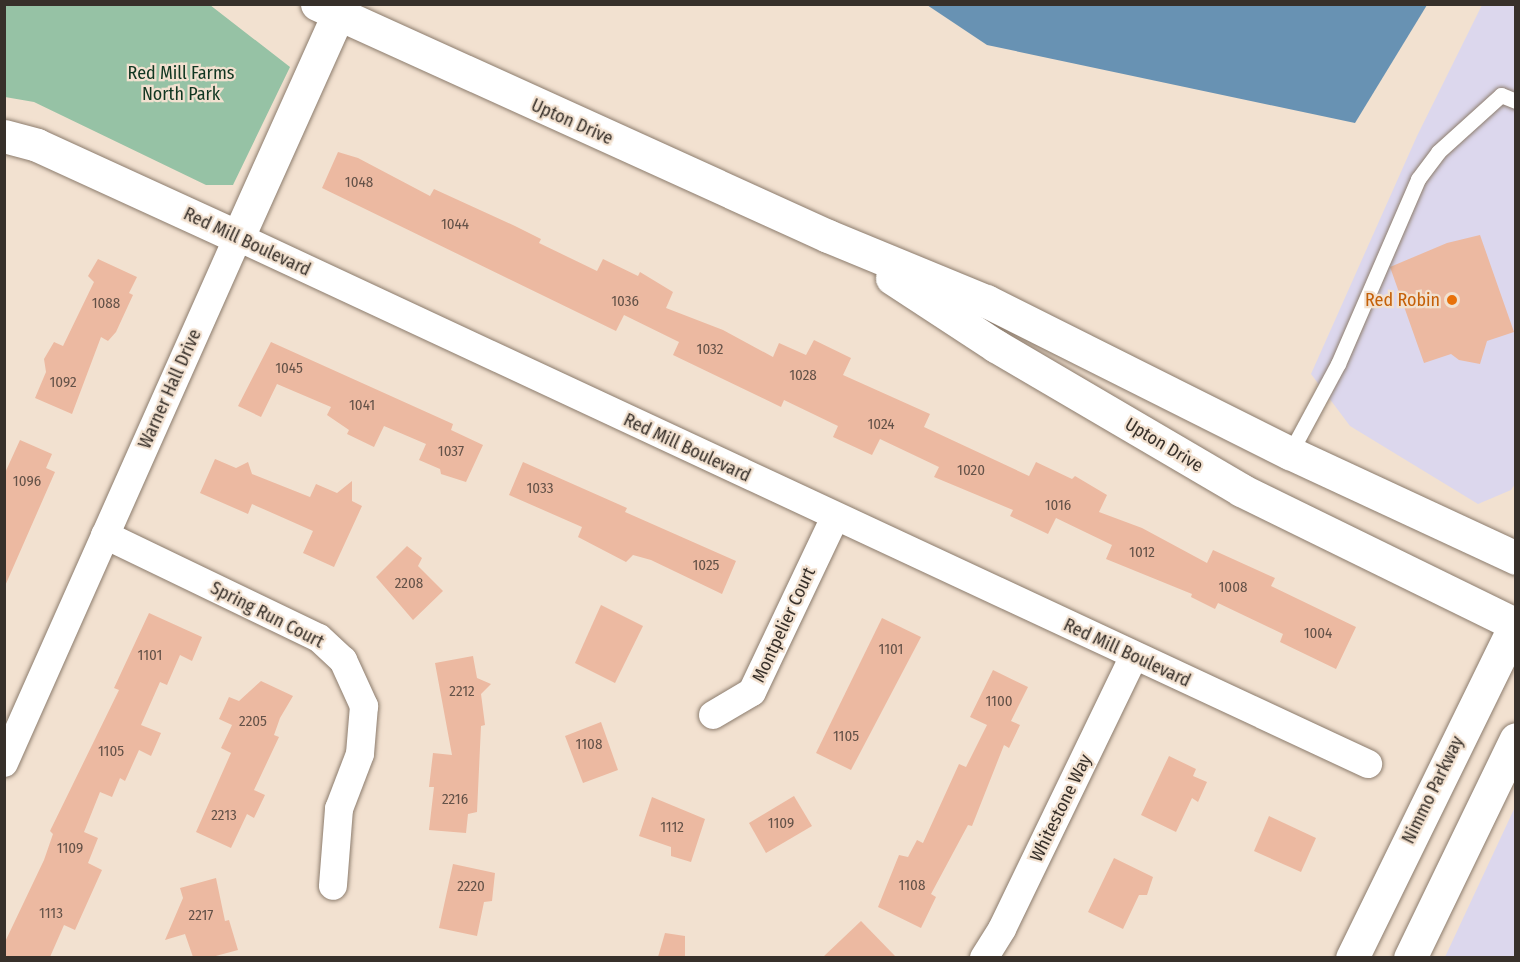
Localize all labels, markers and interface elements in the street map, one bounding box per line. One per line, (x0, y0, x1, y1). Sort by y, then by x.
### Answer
park label: Red Mill Farms North Park (128, 63, 234, 106)
street label: Upton Drive (528, 94, 616, 150)
house number: 1048 (345, 174, 373, 192)
street label: Red Mill Boulevard (180, 203, 314, 281)
house number: 1044 (441, 216, 469, 234)
place label: Red Robin (1365, 289, 1440, 311)
house number: 1036 (611, 293, 639, 311)
marker: Red Robin (1445, 293, 1459, 307)
house number: 1088 (92, 295, 120, 313)
street label: Warner Hall Drive (134, 326, 206, 452)
house number: 1032 (697, 341, 723, 359)
house number: 1045 (275, 360, 303, 378)
house number: 1028 (789, 367, 817, 385)
house number: 1092 (49, 374, 77, 392)
house number: 1041 (349, 397, 375, 415)
street label: Red Mill Boulevard (620, 409, 754, 487)
street label: Upton Drive (1121, 413, 1207, 477)
house number: 1024 (867, 416, 895, 434)
house number: 1037 (438, 443, 464, 461)
house number: 1020 (957, 462, 985, 480)
house number: 1096 (13, 473, 41, 491)
house number: 1033 (526, 480, 554, 498)
house number: 1016 (1045, 497, 1071, 515)
house number: 1012 (1129, 544, 1155, 562)
house number: 1025 (693, 557, 719, 575)
street label: Montpelier Court (748, 564, 820, 686)
house number: 2208 (395, 575, 423, 593)
street label: Spring Run Court (207, 577, 327, 653)
house number: 1008 (1219, 579, 1247, 597)
street label: Red Mill Boulevard (1060, 614, 1194, 692)
house number: 1004 (1304, 625, 1332, 643)
house number: 1101 (879, 641, 903, 659)
house number: 1101 (138, 647, 162, 665)
house number: 2212 (449, 683, 475, 701)
house number: 1100 (985, 693, 1013, 711)
house number: 2205 (239, 713, 267, 731)
house number: 1105 (833, 728, 859, 746)
street label: Nimmo Parkway (1398, 733, 1468, 847)
house number: 1108 (576, 736, 602, 754)
house number: 1105 (98, 743, 124, 761)
street label: Whitestone Way (1026, 751, 1096, 865)
house number: 2216 (442, 791, 468, 809)
house number: 2213 (211, 807, 237, 825)
house number: 1109 (768, 815, 794, 833)
house number: 1112 (660, 819, 684, 837)
house number: 1109 (57, 840, 83, 858)
house number: 1108 (899, 877, 925, 895)
house number: 2220 (457, 878, 485, 896)
house number: 1113 (39, 905, 63, 923)
house number: 2217 (189, 907, 213, 925)

